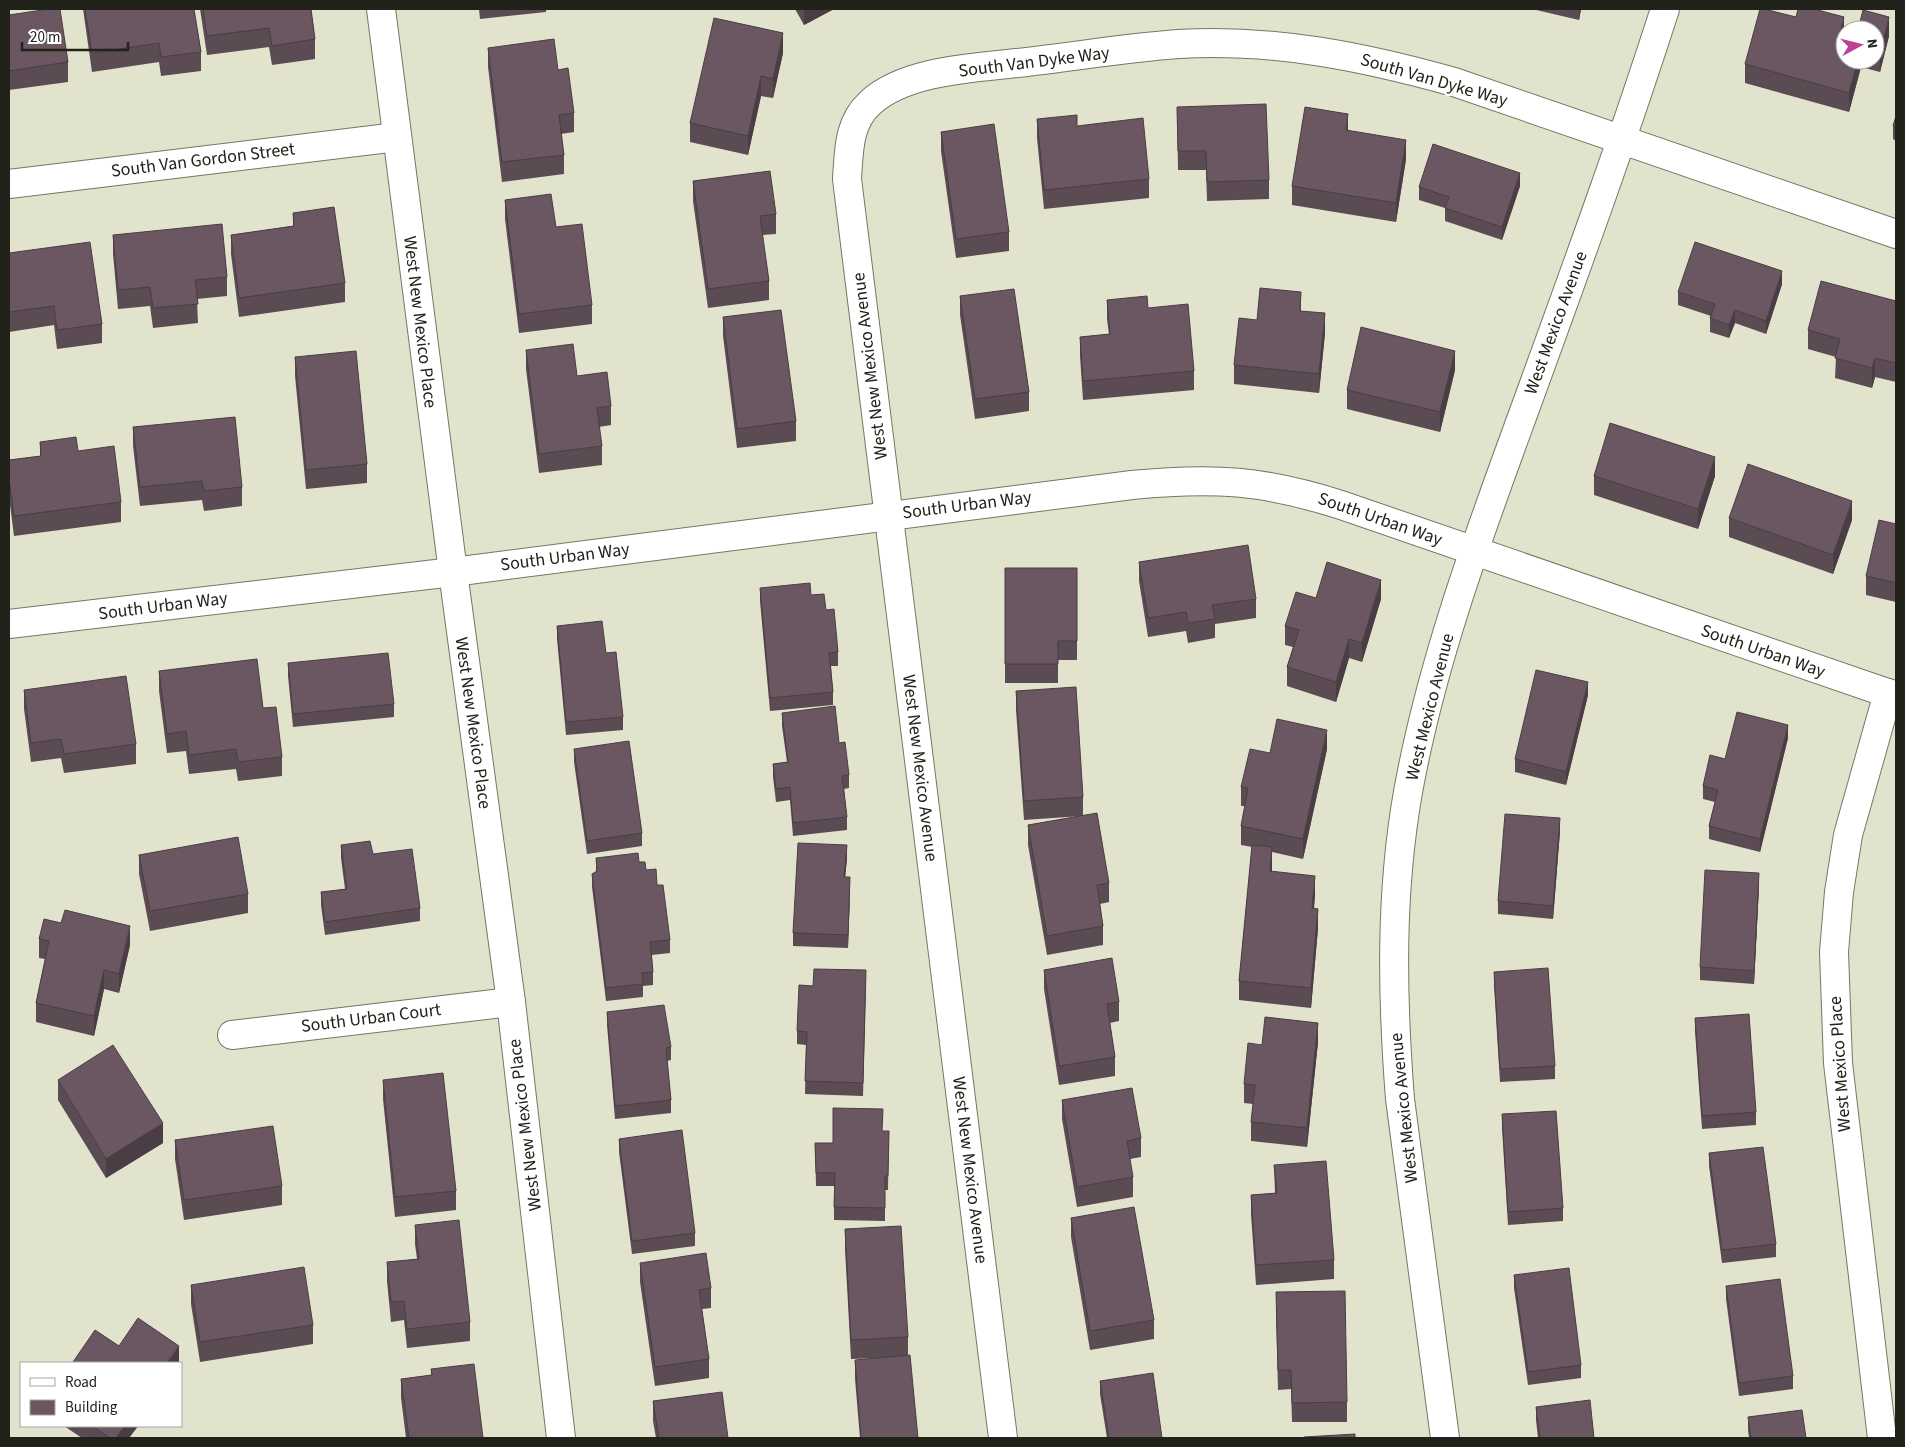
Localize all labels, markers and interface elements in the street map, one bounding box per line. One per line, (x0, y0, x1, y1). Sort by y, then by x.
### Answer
scale bar (22, 20, 129, 52)
north arrow (1835, 20, 1885, 70)
text: 20 m (30, 27, 60, 48)
text: N (1861, 38, 1882, 49)
street label: South Van Dyke Way (957, 40, 1112, 84)
street label: South Van Dyke Way (1358, 47, 1511, 113)
street label: South Van Gordon Street (110, 136, 296, 184)
street label: West New Mexico Place (397, 234, 443, 410)
street label: West Mexico Avenue (1518, 248, 1594, 398)
street label: West New Mexico Avenue (846, 271, 894, 461)
street label: South Urban Way (901, 485, 1034, 525)
street label: South Urban Way (1314, 486, 1446, 552)
street label: South Urban Way (499, 537, 632, 577)
street label: South Urban Way (97, 586, 230, 626)
street label: South Urban Way (1697, 618, 1829, 684)
street label: West Mexico Avenue (1400, 631, 1460, 783)
street label: West New Mexico Place (449, 635, 497, 811)
street label: West New Mexico Avenue (896, 673, 944, 863)
street label: West Mexico Place (1823, 995, 1857, 1133)
street label: South Urban Court (300, 997, 442, 1039)
street label: West Mexico Avenue (1384, 1032, 1424, 1184)
street label: West New Mexico Place (502, 1037, 548, 1213)
street label: West New Mexico Avenue (946, 1075, 994, 1265)
legend (20, 1362, 182, 1427)
text: Road (65, 1372, 97, 1393)
text: Building (65, 1397, 118, 1418)

